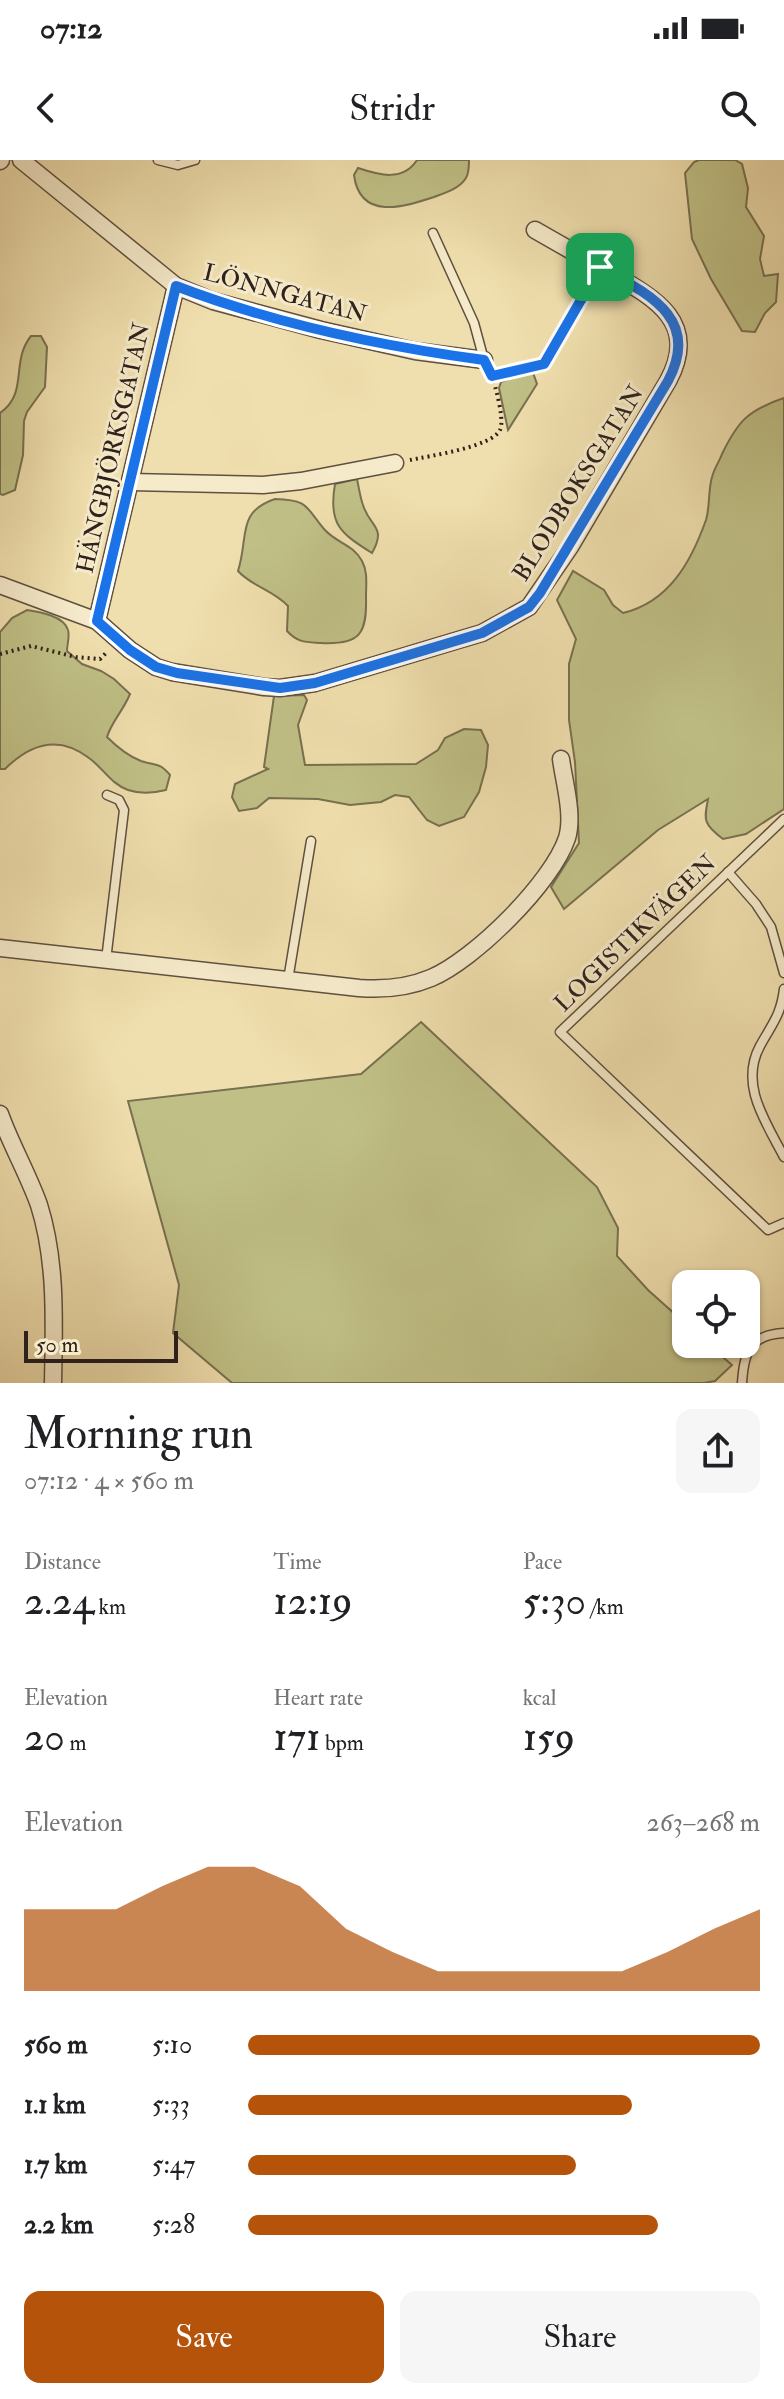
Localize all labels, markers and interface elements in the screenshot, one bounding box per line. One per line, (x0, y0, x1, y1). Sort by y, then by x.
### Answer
text: 07:12 (40, 10, 103, 47)
icon: back (24, 86, 68, 130)
text: Stridr (349, 86, 435, 131)
icon: search (716, 86, 760, 130)
pin (566, 233, 634, 301)
icon: arrive (578, 245, 622, 289)
street label: LÖNNGATAN (200, 257, 370, 330)
street label: HÄNGBJÖRKSGATAN (70, 319, 158, 576)
street label: BLODBOKSGATAN (506, 379, 651, 587)
street label: LOGISTIKVÄGEN (548, 848, 723, 1019)
map controls (672, 1270, 760, 1358)
button: locate (672, 1270, 760, 1358)
scale bar (24, 1327, 178, 1363)
text: 50 m (36, 1331, 78, 1359)
text: Morning run (24, 1407, 253, 1462)
button: share (676, 1409, 760, 1493)
text: 07:12 · 4 × 560 m (24, 1465, 194, 1497)
text: Distance (24, 1548, 101, 1576)
text: Time (273, 1548, 321, 1576)
text: Pace (523, 1548, 562, 1576)
text: 2.24 (24, 1576, 94, 1627)
text: 12:19 (273, 1576, 352, 1627)
text: 5:30 (523, 1576, 586, 1627)
text: km (94, 1593, 126, 1621)
text: /km (586, 1593, 624, 1621)
text: Elevation (24, 1684, 108, 1712)
text: Heart rate (273, 1684, 363, 1712)
text: kcal (523, 1684, 556, 1712)
text: 20 (24, 1712, 65, 1763)
text: 171 (273, 1712, 320, 1763)
text: 159 (523, 1712, 575, 1763)
text: m (65, 1729, 86, 1757)
text: bpm (320, 1729, 364, 1757)
text: Elevation (24, 1807, 123, 1839)
text: 263–268 m (646, 1807, 760, 1839)
text: 560 m (24, 2029, 87, 2061)
text: 5:10 (152, 2029, 192, 2061)
text: 1.1 km (24, 2089, 86, 2121)
text: 5:33 (152, 2089, 190, 2121)
text: 1.7 km (24, 2149, 87, 2181)
text: 5:47 (152, 2149, 195, 2181)
text: 2.2 km (24, 2209, 93, 2241)
text: 5:28 (152, 2209, 195, 2241)
button: Save (24, 2291, 384, 2383)
button: Share (400, 2291, 760, 2383)

